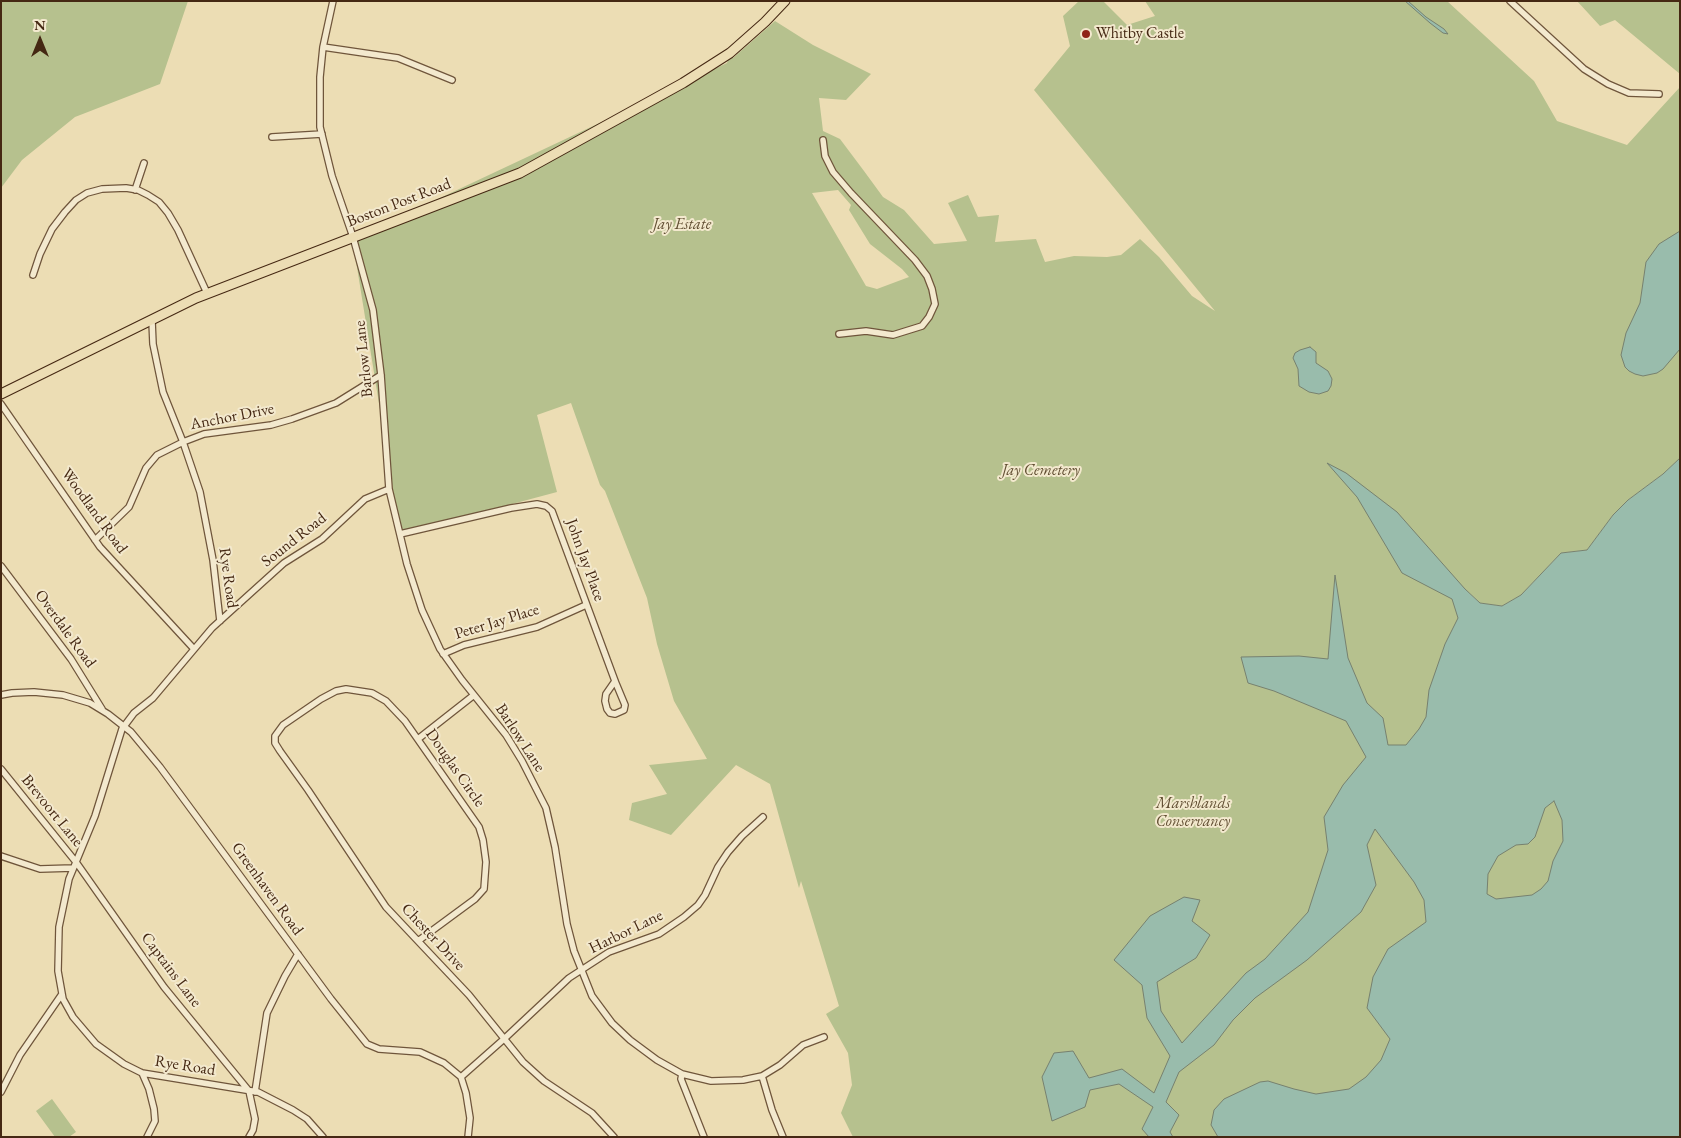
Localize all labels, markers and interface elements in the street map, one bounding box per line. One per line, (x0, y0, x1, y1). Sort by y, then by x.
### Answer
north arrow (15, 15, 65, 65)
text: N (34, 16, 46, 34)
place label: Whitby Castle (1096, 24, 1184, 44)
marker: Whitby Castle (1080, 28, 1092, 40)
street label: Boston Post Road (344, 174, 454, 232)
park label: Jay Estate (653, 215, 711, 235)
street label: Barlow Lane (350, 320, 378, 398)
street label: Anchor Drive (188, 399, 276, 435)
park label: Jay Cemetery (1002, 461, 1080, 481)
street label: Woodland Road (57, 465, 131, 557)
street label: Sound Road (258, 509, 330, 571)
street label: John Jay Place (561, 516, 609, 604)
street label: Rye Road (214, 546, 242, 610)
street label: Overdale Road (30, 586, 100, 672)
street label: Peter Jay Place (452, 600, 542, 644)
street label: Barlow Lane (491, 700, 549, 776)
street label: Douglas Circle (421, 725, 489, 811)
street label: Brevoort Lane (17, 771, 87, 851)
park label: Marshlands Conservancy (1156, 794, 1230, 832)
street label: Greenhaven Road (227, 839, 307, 939)
street label: Chester Drive (397, 899, 469, 975)
street label: Harbor Lane (586, 906, 666, 958)
street label: Captains Lane (137, 929, 205, 1011)
street label: Rye Road (153, 1052, 217, 1080)

